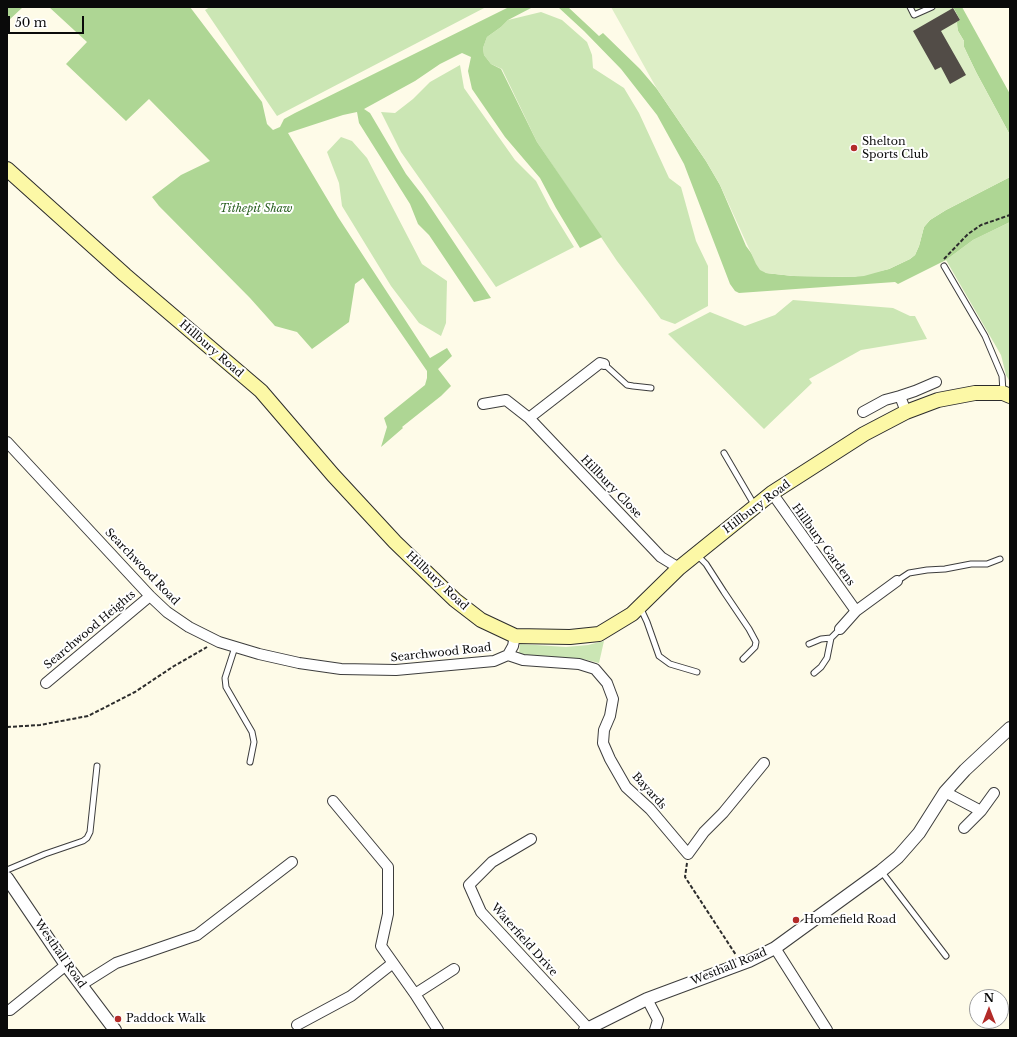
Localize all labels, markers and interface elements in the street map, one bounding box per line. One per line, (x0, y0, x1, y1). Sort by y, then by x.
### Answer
scale bar (10, 8, 86, 34)
text: 50 m (15, 15, 47, 30)
place label: Shelton Sports Club (862, 135, 928, 161)
marker: Shelton Sports Club (849, 143, 859, 153)
park label: Tithepit Shaw (220, 202, 292, 216)
street label: Hillbury Road (176, 318, 246, 380)
street label: Hillbury Close (578, 453, 644, 521)
street label: Hillbury Road (721, 478, 793, 536)
street label: Hillbury Gardens (789, 501, 857, 589)
street label: Searchwood Road (102, 526, 182, 608)
street label: Hillbury Road (403, 549, 471, 613)
street label: Searchwood Heights (42, 588, 138, 672)
street label: Searchwood Road (390, 641, 492, 665)
street label: Bayards (629, 770, 669, 812)
street label: Waterfield Drive (488, 901, 560, 979)
place label: Homefield Road (804, 913, 896, 927)
marker: Homefield Road (791, 915, 801, 925)
street label: Westhall Road (31, 917, 89, 991)
street label: Westhall Road (689, 946, 769, 988)
north arrow (969, 989, 1009, 1029)
text: N (984, 991, 994, 1005)
place label: Paddock Walk (126, 1012, 206, 1026)
marker: Paddock Walk (113, 1014, 123, 1024)

